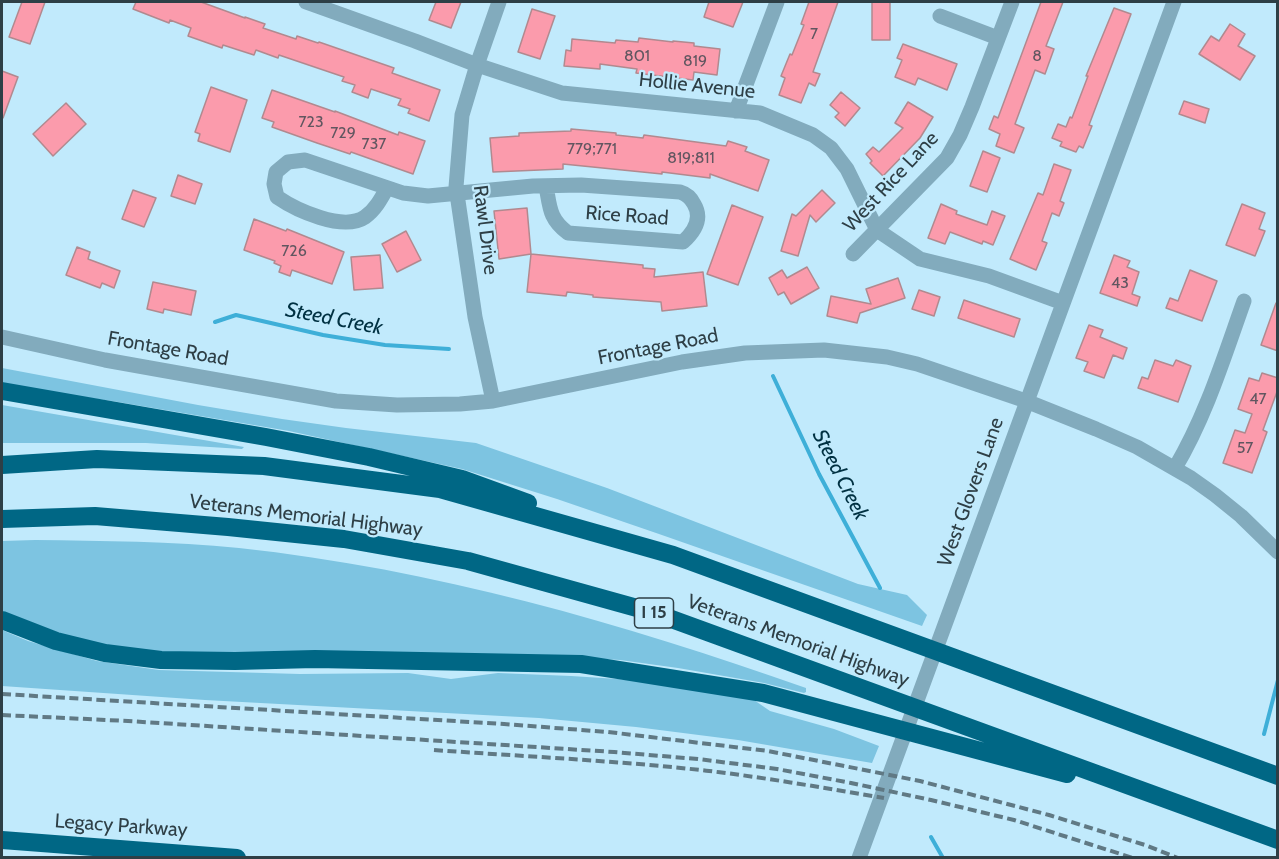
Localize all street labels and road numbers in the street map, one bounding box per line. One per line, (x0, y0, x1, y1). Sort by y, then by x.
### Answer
street label: Hollie Avenue (638, 68, 756, 104)
street label: West Rice Lane (838, 127, 944, 237)
street label: Rawl Drive (468, 184, 502, 276)
street label: Rice Road (585, 201, 669, 231)
street label: Frontage Road (596, 324, 720, 370)
street label: Frontage Road (106, 327, 230, 371)
street label: West Glovers Lane (933, 414, 1009, 570)
street label: Veterans Memorial Highway (188, 490, 424, 542)
street label: Veterans Memorial Highway (684, 590, 912, 692)
road number: I 15 (634, 598, 674, 628)
street label: Legacy Parkway (54, 809, 188, 843)

